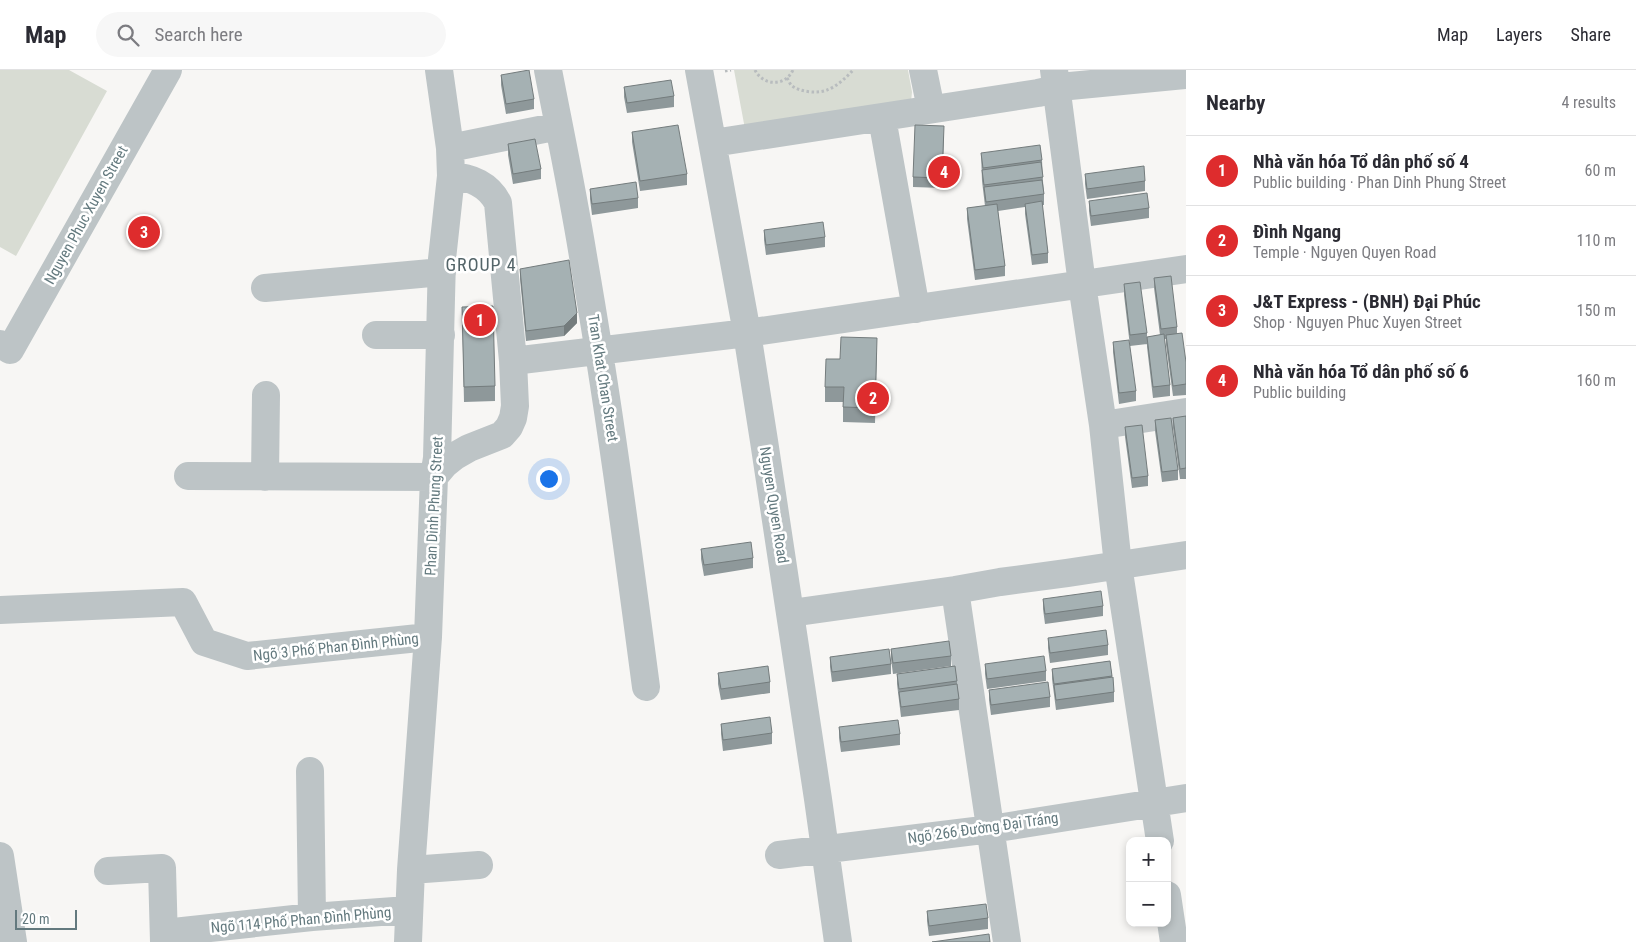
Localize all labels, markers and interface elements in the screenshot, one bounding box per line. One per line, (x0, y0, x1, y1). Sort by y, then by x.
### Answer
search box (96, 12, 446, 57)
text: Map (25, 21, 66, 49)
icon: search (114, 21, 142, 49)
text: Search here (154, 23, 243, 46)
text: Map (1437, 24, 1468, 45)
text: Layers (1496, 24, 1543, 45)
text: Share (1571, 24, 1611, 45)
text: Nearby (1206, 91, 1265, 115)
text: 4 results (1561, 93, 1616, 112)
street label: Nguyen Phuc Xuyen Street (40, 143, 132, 287)
text: Nhà văn hóa Tổ dân phố số 4 (1253, 150, 1469, 173)
pin: 4 (928, 153, 960, 191)
text: 1 (1218, 161, 1226, 180)
text: 60 m (1584, 161, 1616, 180)
text: Public building · Phan Dinh Phung Street (1253, 173, 1506, 192)
pin: 3 (128, 213, 160, 251)
text: Đình Ngang (1253, 220, 1341, 243)
text: 2 (1218, 231, 1226, 250)
text: 110 m (1577, 231, 1616, 250)
text: Temple · Nguyen Quyen Road (1253, 243, 1436, 262)
district label: GROUP 4 (445, 254, 517, 275)
text: J&T Express - (BNH) Đại Phúc (1253, 290, 1481, 313)
pin: 1 (464, 301, 496, 339)
text: 3 (1218, 301, 1226, 320)
text: 150 m (1577, 301, 1616, 320)
street label: Tran Khat Chan Street (584, 313, 622, 443)
text: Shop · Nguyen Phuc Xuyen Street (1253, 313, 1462, 332)
text: Nhà văn hóa Tổ dân phố số 6 (1253, 360, 1469, 383)
text: 4 (1218, 371, 1226, 390)
text: 160 m (1577, 371, 1616, 390)
pin: 2 (857, 379, 889, 417)
text: Public building (1253, 383, 1346, 402)
street label: Phan Dinh Phung Street (421, 436, 447, 576)
street label: Nguyen Quyen Road (756, 445, 792, 565)
your location (536, 466, 562, 492)
street label: Ngõ 3 Phố Phan Đình Phùng (252, 629, 420, 665)
street label: Ngõ 266 Đường Đại Tráng (907, 809, 1059, 847)
map controls (1126, 837, 1171, 927)
button: + (1126, 837, 1171, 882)
button: − (1126, 882, 1171, 927)
street label: Ngõ 114 Phố Phan Đình Phùng (210, 903, 392, 937)
scale bar (15, 907, 78, 930)
text: 20 m (22, 911, 50, 927)

